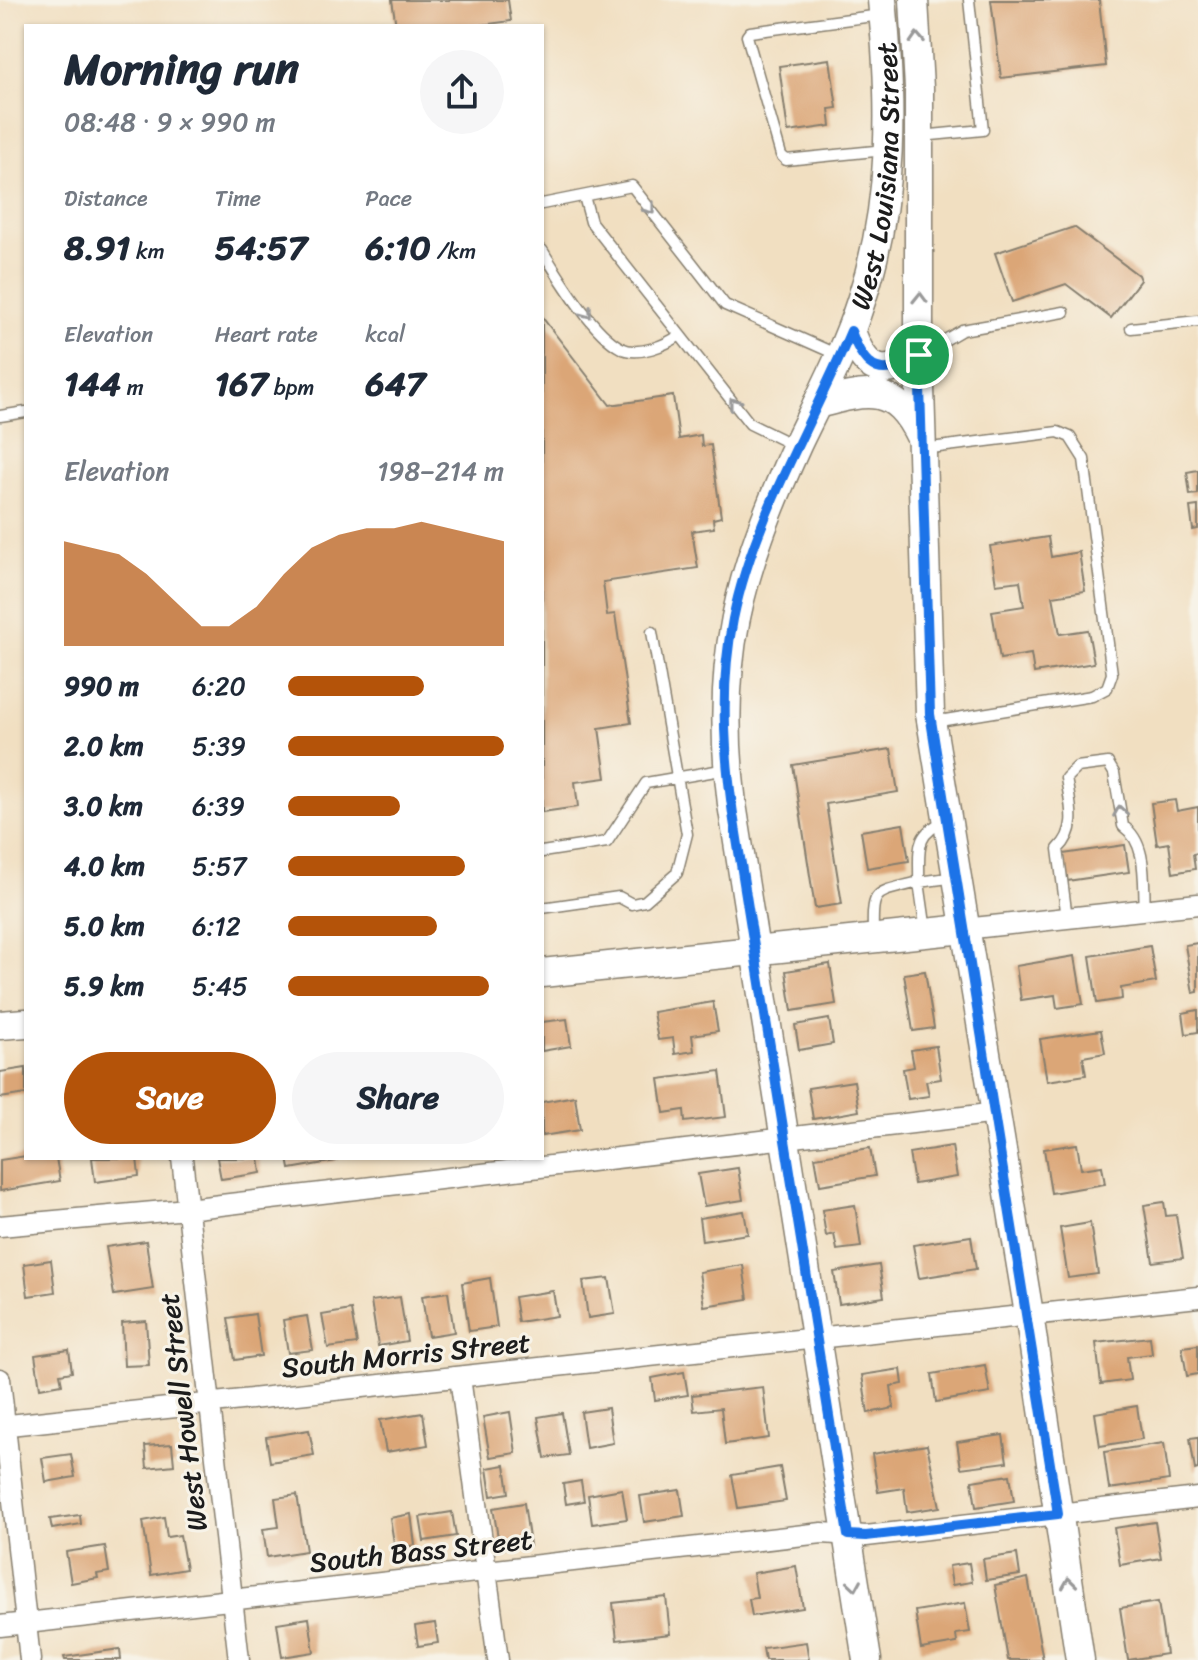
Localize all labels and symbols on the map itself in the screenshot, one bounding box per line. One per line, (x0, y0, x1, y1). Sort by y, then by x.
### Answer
one-way arrow (909, 31, 926, 44)
street label: West Louisiana Street (835, 41, 913, 316)
one-way arrow (640, 200, 654, 215)
one-way arrow (911, 291, 929, 304)
one-way arrow (577, 304, 592, 318)
pin (885, 321, 953, 389)
one-way arrow (729, 398, 744, 412)
one-way arrow (1113, 804, 1130, 818)
street label: West Howell Street (144, 1290, 222, 1534)
street label: South Morris Street (279, 1318, 533, 1392)
street label: South Bass Street (307, 1515, 535, 1587)
one-way arrow (1061, 1576, 1078, 1590)
one-way arrow (846, 1578, 863, 1592)

